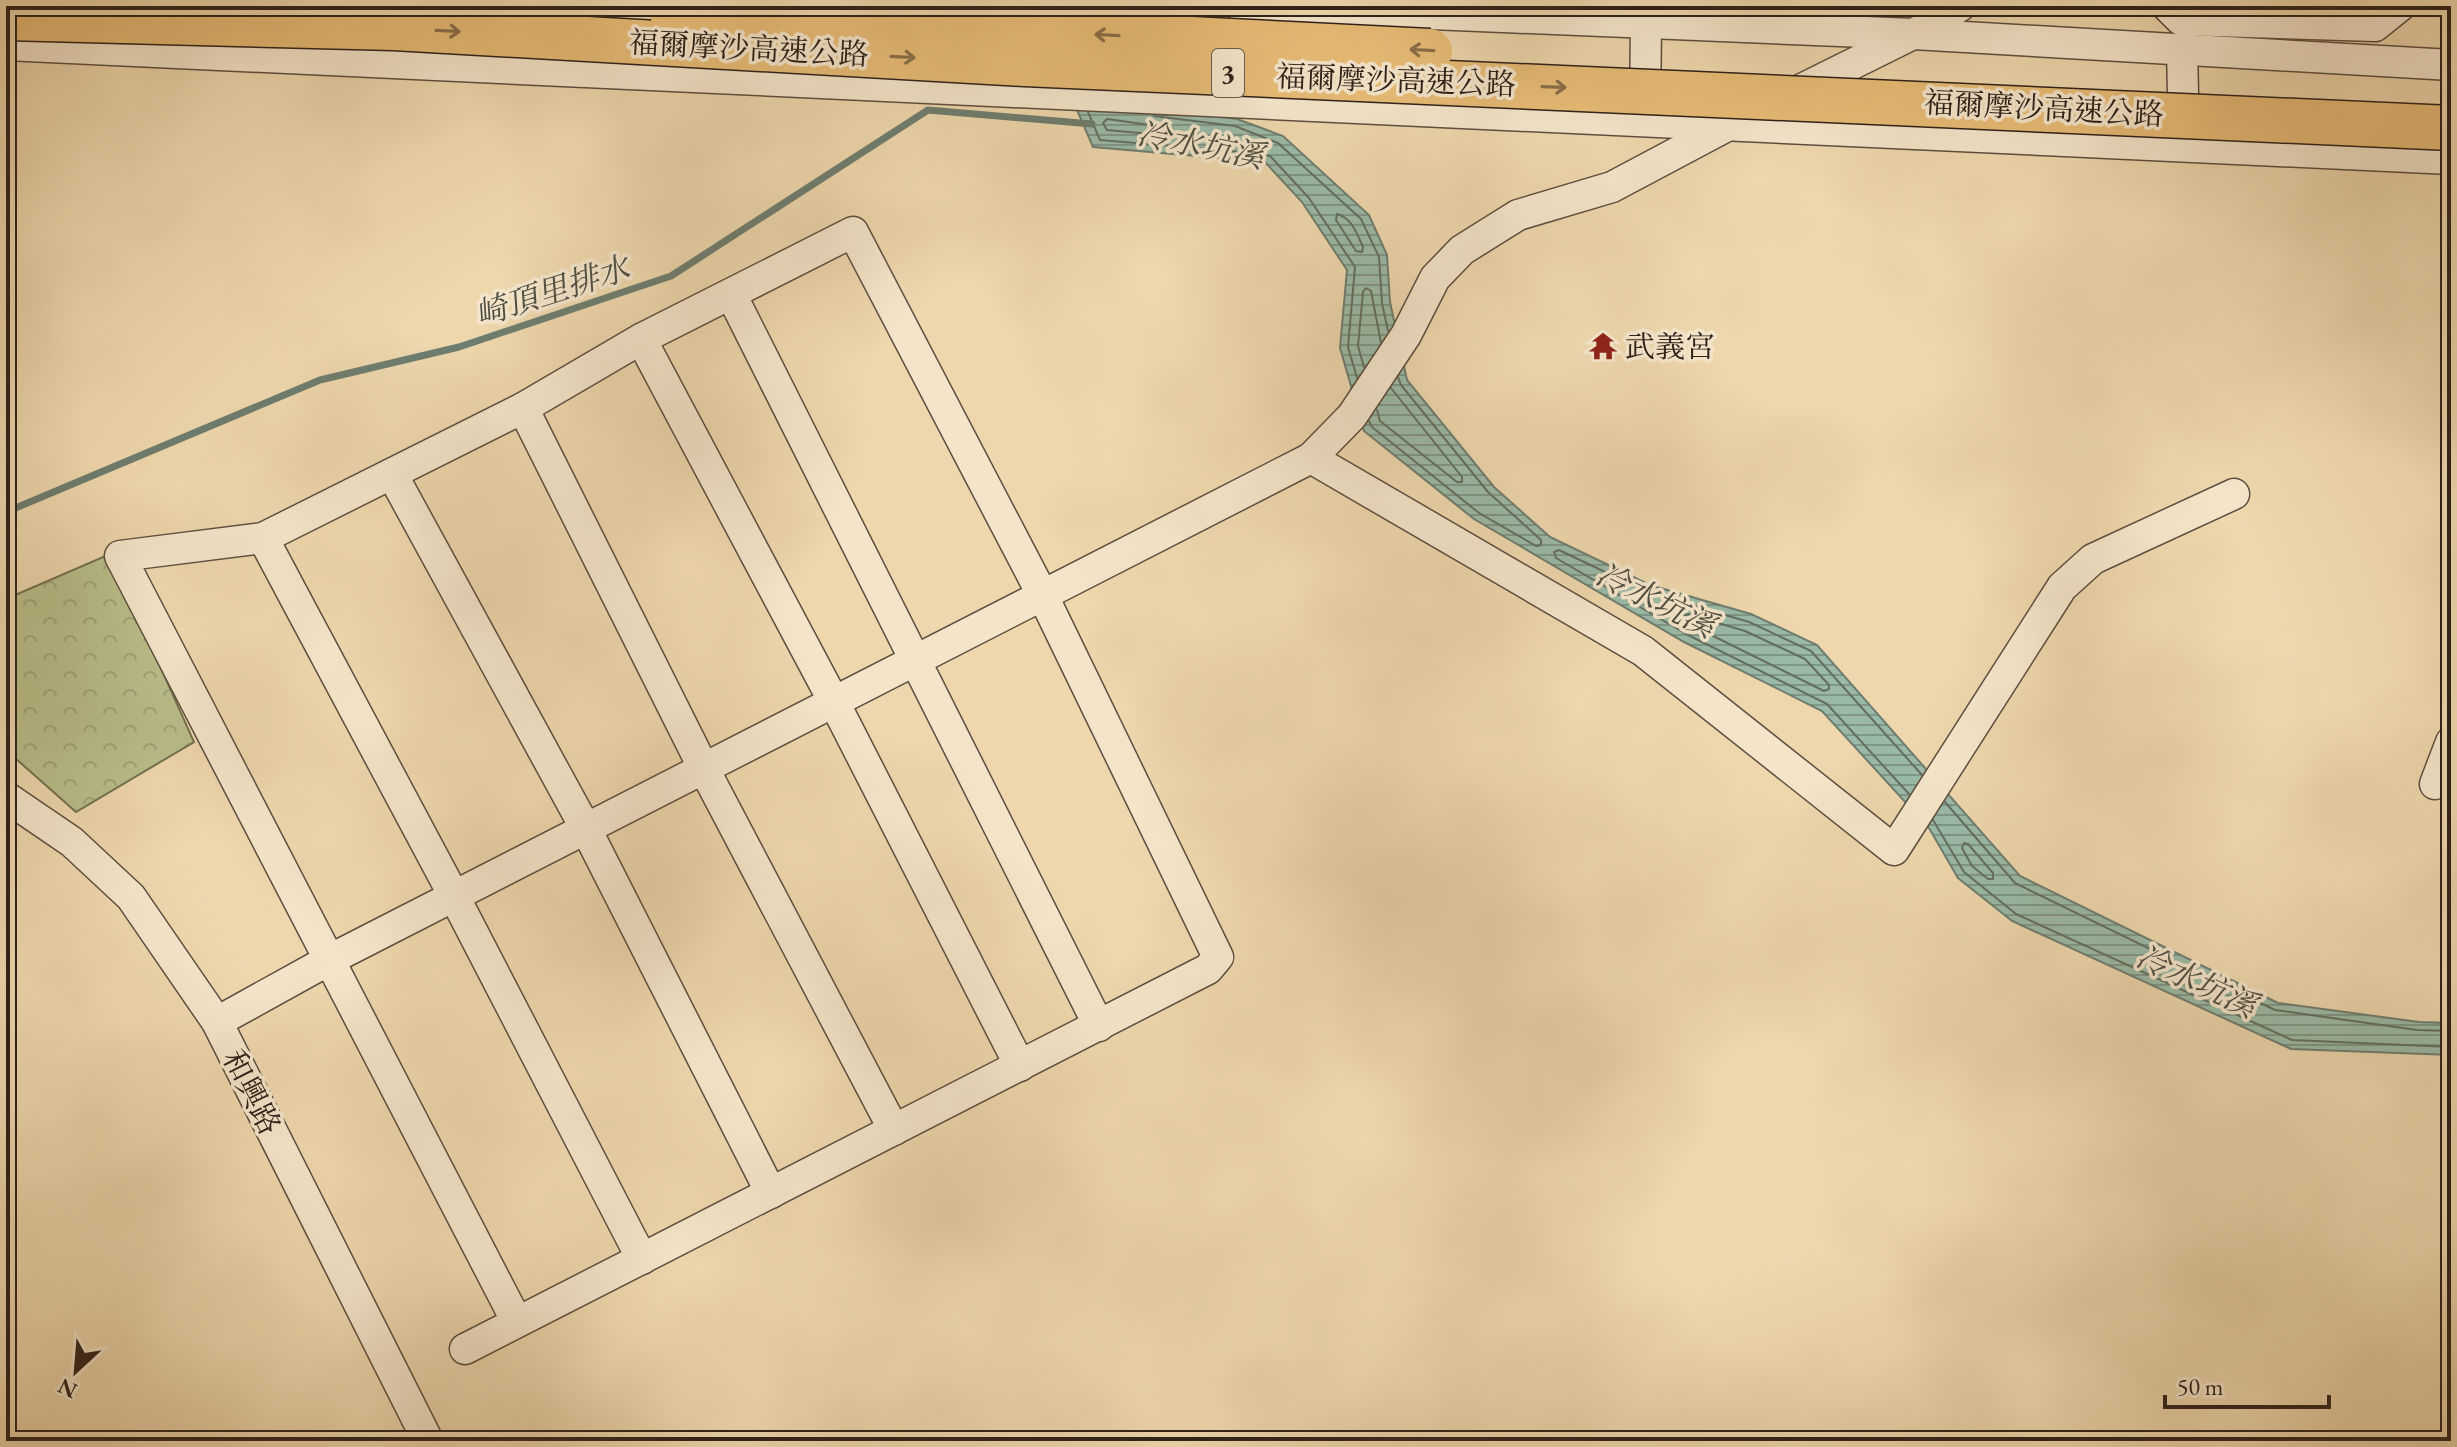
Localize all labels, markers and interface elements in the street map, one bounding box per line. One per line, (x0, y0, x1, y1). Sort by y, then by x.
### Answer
street label: 福爾摩沙高速公路 (628, 22, 870, 74)
one-way arrow (434, 24, 461, 39)
one-way arrow (1094, 27, 1121, 42)
one-way arrow (1409, 43, 1436, 58)
road number: 3 (1212, 49, 1244, 97)
one-way arrow (889, 50, 916, 65)
street label: 福爾摩沙高速公路 (1275, 56, 1517, 104)
one-way arrow (1540, 79, 1567, 94)
street label: 福爾摩沙高速公路 (1923, 82, 2165, 134)
water label: 冷水坑溪 (1134, 112, 1271, 178)
water label: 崎頂里排水 (469, 245, 637, 336)
place label: 武義宮 (1625, 327, 1715, 366)
temple icon: 武義宮 (1588, 331, 1618, 361)
water label: 冷水坑溪 (1589, 553, 1725, 648)
water label: 冷水坑溪 (2130, 935, 2267, 1028)
street label: 和興路 (214, 1043, 290, 1141)
north arrow (36, 1331, 116, 1411)
scale bar (2165, 1359, 2329, 1409)
text: 50 m (2177, 1371, 2224, 1402)
text: N (53, 1372, 82, 1405)

